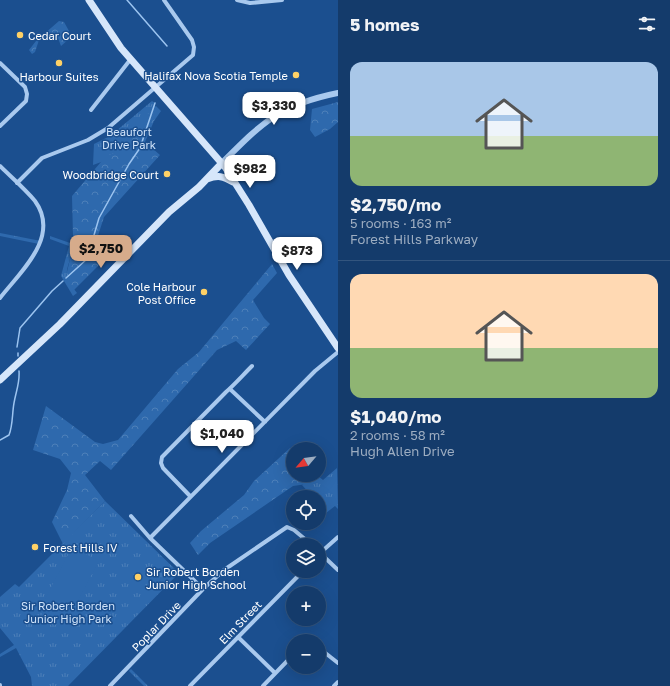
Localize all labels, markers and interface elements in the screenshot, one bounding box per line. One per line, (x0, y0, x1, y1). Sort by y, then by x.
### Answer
icon: filters (636, 13, 658, 35)
text: 5 homes (350, 14, 420, 35)
place label: Cedar Court (28, 29, 92, 42)
marker: Cedar Court (15, 30, 25, 40)
marker: Harbour Suites (54, 58, 64, 68)
place label: Halifax Nova Scotia Temple (144, 69, 288, 82)
place label: Harbour Suites (19, 70, 99, 83)
marker: Halifax Nova Scotia Temple (291, 70, 301, 80)
icon: home (468, 88, 540, 160)
pin: $3,330 (241, 92, 307, 126)
text: $3,330 (251, 97, 297, 113)
park label: Beaufort Drive Park (102, 125, 156, 151)
pin: $982 (226, 155, 274, 189)
text: $982 (233, 160, 267, 176)
place label: Woodbridge Court (63, 168, 159, 181)
marker: Woodbridge Court (162, 169, 172, 179)
text: $2,750/mo (350, 194, 441, 215)
text: 5 rooms · 163 m² (350, 215, 451, 231)
text: Forest Hills Parkway (350, 231, 478, 247)
pin: $2,750 (68, 235, 134, 269)
pin: $873 (273, 237, 321, 271)
text: $2,750 (79, 240, 123, 256)
text: $873 (281, 242, 313, 258)
place label: Cole Harbour Post Office (126, 280, 197, 306)
marker: Cole Harbour Post Office (199, 287, 209, 297)
icon: home (468, 300, 540, 372)
text: $1,040/mo (350, 406, 442, 427)
pin: $1,040 (189, 420, 255, 454)
text: $1,040 (200, 425, 244, 441)
text: 2 rooms · 58 m² (350, 427, 445, 443)
north arrow (286, 442, 326, 482)
map controls (286, 442, 326, 674)
text: Hugh Allen Drive (350, 443, 455, 459)
button: locate (286, 490, 326, 530)
button: layers (286, 538, 326, 578)
place label: Forest Hills IV (43, 541, 118, 554)
marker: Forest Hills IV (30, 542, 40, 552)
place label: Sir Robert Borden Junior High School (146, 565, 247, 591)
marker: Sir Robert Borden Junior High School (133, 572, 143, 582)
button: + (286, 586, 326, 626)
street label: Poplar Drive (129, 598, 183, 654)
street label: Elm Street (216, 598, 264, 646)
park label: Sir Robert Borden Junior High Park (21, 599, 115, 625)
button: − (286, 634, 326, 674)

